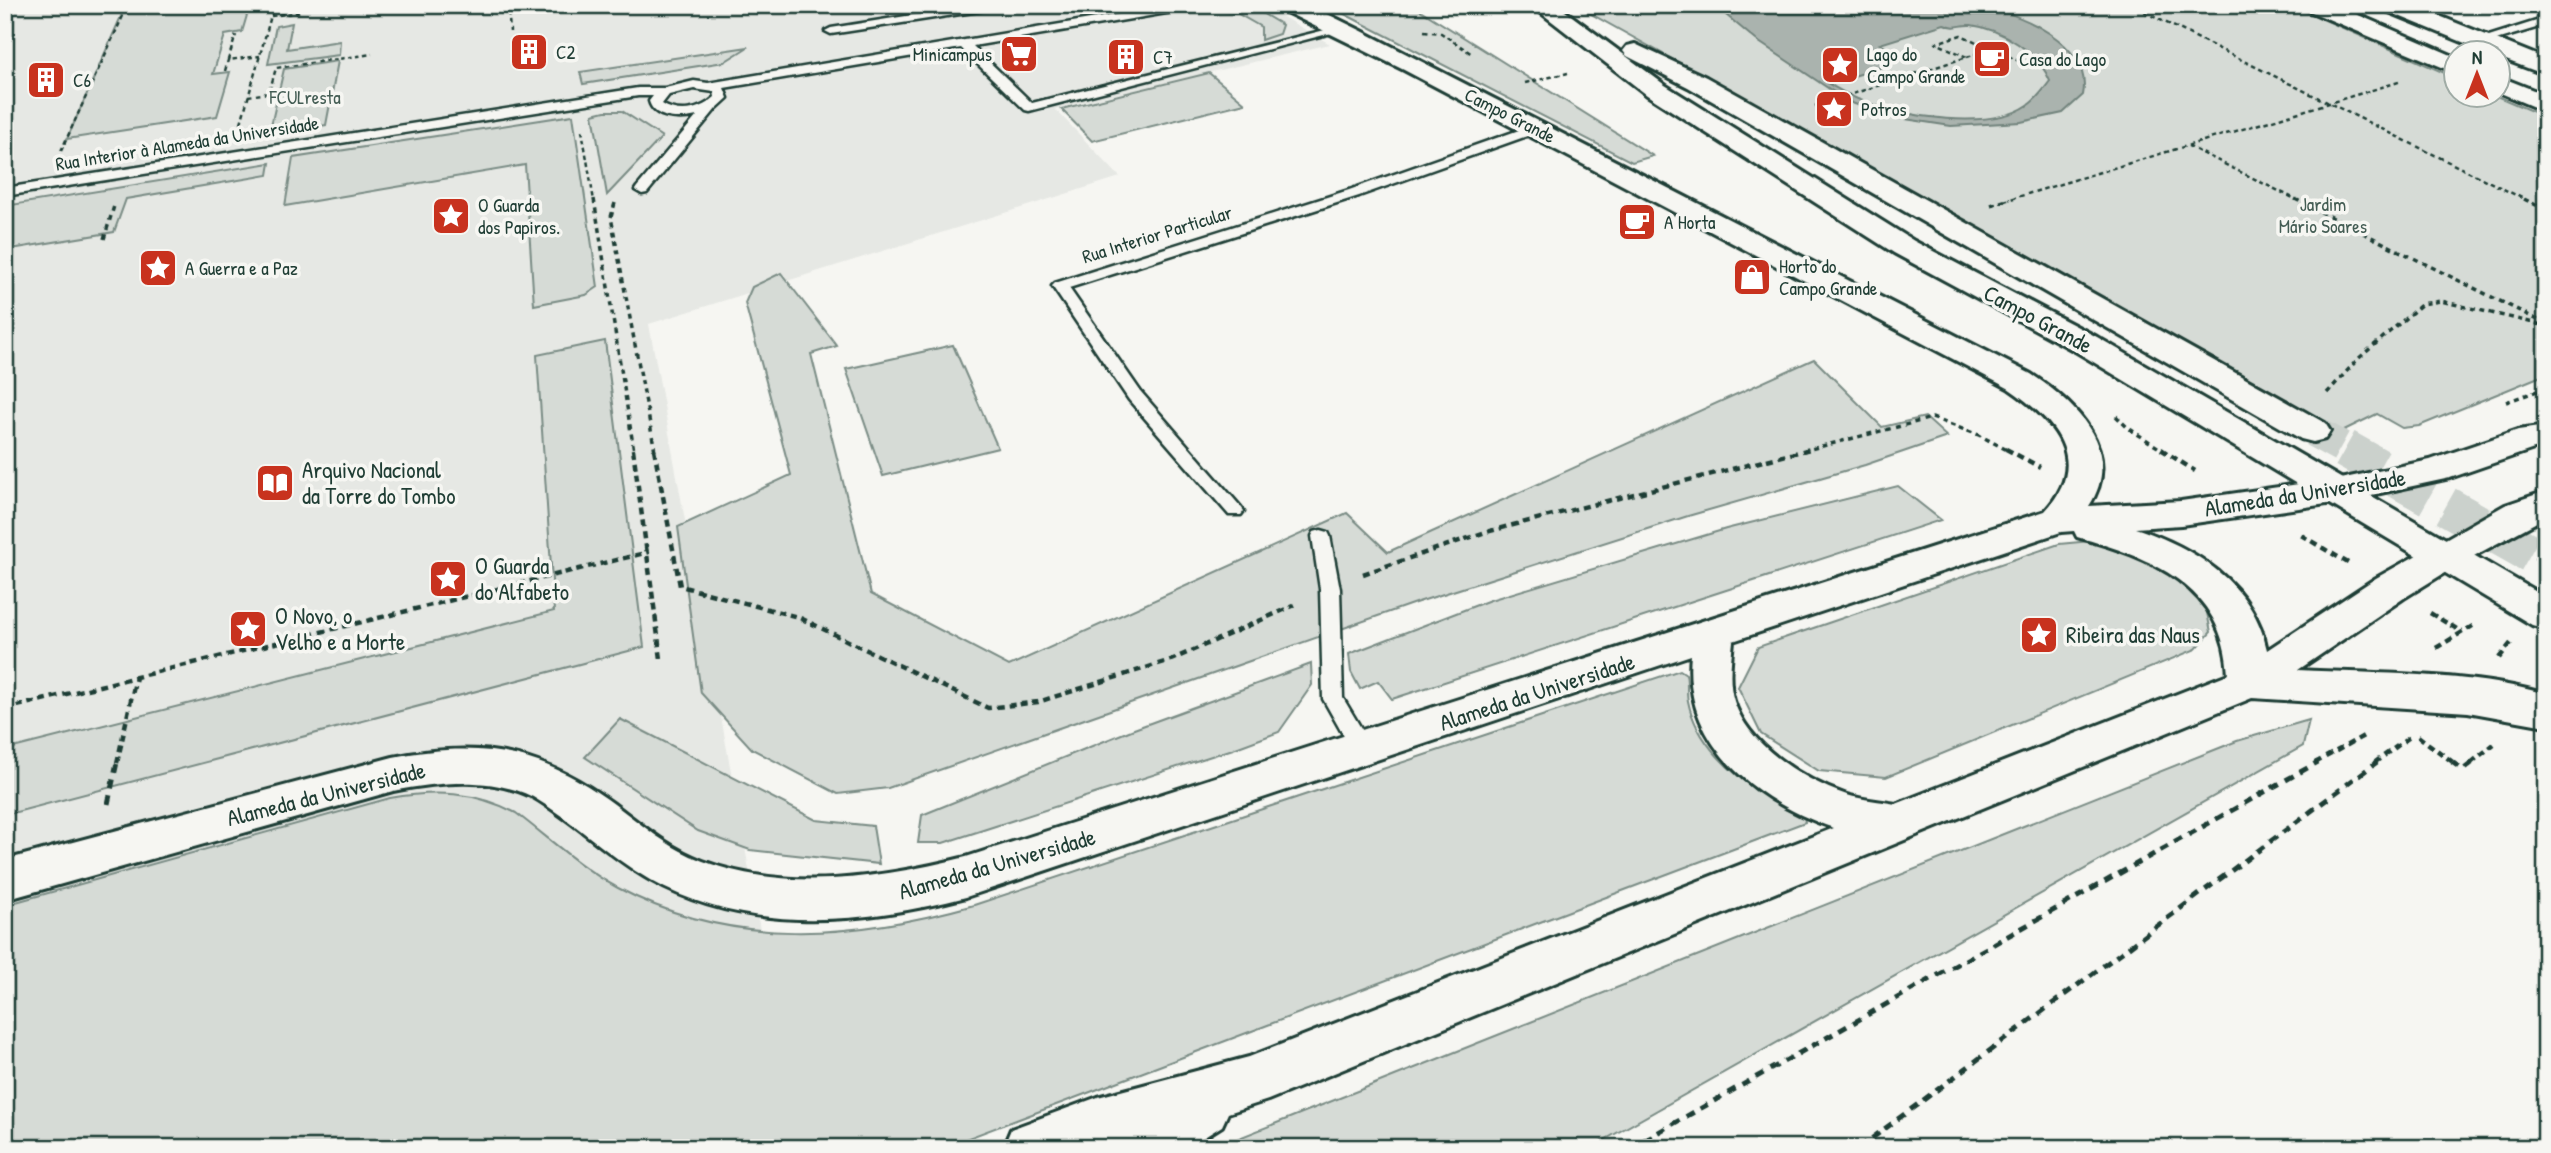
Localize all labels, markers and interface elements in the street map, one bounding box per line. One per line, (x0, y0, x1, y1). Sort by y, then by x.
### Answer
building icon: C2 (508, 31, 550, 73)
supermarket icon: Minicampus (998, 33, 1040, 75)
building icon: C7 (1105, 36, 1147, 78)
cafe icon: Casa do Lago (1971, 38, 2013, 80)
north arrow (2442, 38, 2512, 108)
place label: C2 (556, 39, 575, 65)
place label: Minicampus (913, 41, 992, 67)
place label: Lago do Campo Grande (1867, 41, 1966, 89)
place label: C7 (1153, 44, 1173, 70)
place icon: Lago do Campo Grande (1819, 44, 1861, 86)
text: N (2472, 44, 2482, 70)
place label: Casa do Lago (2019, 46, 2106, 72)
building icon: C6 (25, 59, 67, 101)
place label: C6 (73, 67, 91, 93)
street label: Campo Grande (1460, 81, 1560, 149)
park label: FCULresta (268, 84, 341, 110)
place icon: Potros (1813, 88, 1855, 130)
place label: Potros (1861, 96, 1907, 122)
street label: Rua Interior à Alameda da Universidade (54, 109, 321, 177)
park label: Jardim Mário Soares (2279, 191, 2367, 239)
place label: O Guarda dos Papiros. (478, 192, 560, 240)
place icon: O Guarda dos Papiros. (430, 195, 472, 237)
street label: Rua Interior Particular (1079, 199, 1236, 269)
cafe icon: A Horta (1616, 201, 1658, 243)
place label: A Horta (1664, 209, 1716, 235)
place icon: A Guerra e a Paz (137, 247, 179, 289)
place label: Horto do Campo Grande (1779, 253, 1878, 301)
place label: A Guerra e a Paz (185, 255, 298, 281)
shop icon: Horto do Campo Grande (1731, 256, 1773, 298)
street label: Campo Grande (1978, 277, 2098, 360)
place label: Arquivo Nacional da Torre do Tombo (302, 454, 455, 511)
street label: Alameda da Universidade (2202, 461, 2408, 524)
library icon: Arquivo Nacional da Torre do Tombo (254, 462, 296, 504)
place label: O Guarda do Alfabeto (475, 550, 569, 607)
place icon: O Guarda do Alfabeto (427, 558, 469, 600)
place label: O Novo, o Velho e a Morte (275, 600, 405, 657)
place icon: O Novo, o Velho e a Morte (227, 608, 269, 650)
place icon: Ribeira das Naus (2018, 614, 2060, 656)
place label: Ribeira das Naus (2066, 619, 2200, 650)
street label: Alameda da Universidade (1435, 645, 1638, 738)
street label: Alameda da Universidade (224, 754, 428, 833)
street label: Alameda da Universidade (895, 821, 1099, 906)

